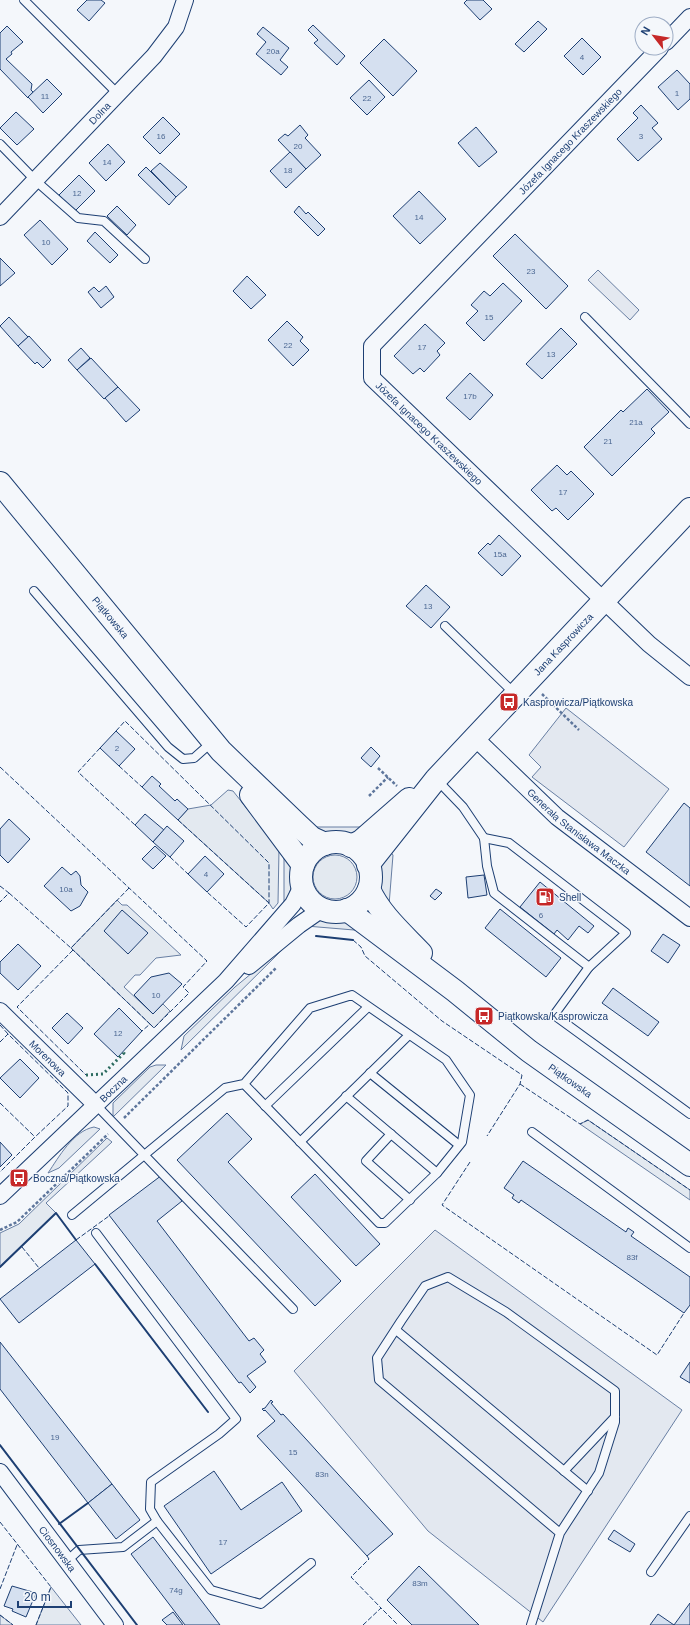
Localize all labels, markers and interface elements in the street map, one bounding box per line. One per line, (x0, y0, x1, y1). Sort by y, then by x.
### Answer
north arrow (634, 16, 674, 56)
text: N (638, 24, 653, 37)
house number: 20a (266, 47, 280, 56)
house number: 4 (580, 53, 585, 62)
street label: Józefa Ignacego Kraszewskiego (517, 86, 624, 197)
house number: 1 (675, 89, 680, 98)
house number: 11 (41, 92, 50, 101)
house number: 22 (363, 94, 372, 103)
street label: Dolna (87, 100, 113, 127)
house number: 16 (157, 132, 166, 141)
house number: 3 (639, 132, 644, 141)
house number: 20 (294, 142, 303, 151)
house number: 14 (103, 158, 112, 167)
house number: 18 (284, 166, 293, 175)
house number: 12 (73, 189, 82, 198)
house number: 14 (415, 213, 424, 222)
house number: 10 (42, 238, 51, 247)
house number: 23 (527, 267, 536, 276)
house number: 15 (485, 313, 494, 322)
house number: 22 (284, 341, 293, 350)
house number: 17 (418, 343, 427, 352)
house number: 13 (547, 350, 556, 359)
street label: Józefa Ignacego Kraszewskiego (373, 380, 485, 487)
house number: 17b (463, 392, 477, 401)
house number: 21a (629, 418, 643, 427)
house number: 21 (604, 437, 613, 446)
house number: 17 (559, 488, 568, 497)
house number: 15a (493, 550, 507, 559)
street label: Piątkowska (90, 595, 131, 641)
house number: 13 (424, 602, 433, 611)
street label: Jana Kasprowicza (532, 611, 596, 678)
bus stop icon: Kasprowicza/Piątkowska (498, 691, 520, 713)
place label: Kasprowicza/Piątkowska (523, 697, 633, 708)
house number: 2 (115, 744, 120, 753)
street label: Generała Stanisława Maczka (525, 787, 633, 877)
house number: 4 (204, 870, 209, 879)
house number: 10a (59, 885, 73, 894)
fuel station icon: Shell (534, 886, 556, 908)
place label: Shell (559, 892, 581, 903)
house number: 6 (539, 911, 544, 920)
house number: 10 (152, 991, 161, 1000)
bus stop icon: Piątkowska/Kasprowicza (473, 1005, 495, 1027)
place label: Piątkowska/Kasprowicza (498, 1011, 608, 1022)
house number: 12 (114, 1029, 123, 1038)
street label: Morenowa (27, 1038, 68, 1079)
street label: Piątkowska (546, 1062, 594, 1100)
street label: Boczna (97, 1073, 130, 1104)
bus stop icon: Boczna/Piątkowska (8, 1167, 30, 1189)
place label: Boczna/Piątkowska (33, 1173, 120, 1184)
house number: 83f (626, 1253, 638, 1262)
house number: 19 (51, 1433, 60, 1442)
house number: 15 (289, 1448, 298, 1457)
house number: 83n (315, 1470, 329, 1479)
street label: Ciosnowska (37, 1524, 78, 1574)
house number: 17 (219, 1538, 228, 1547)
house number: 83m (412, 1579, 428, 1588)
scale bar (18, 1583, 71, 1609)
house number: 74g (169, 1586, 183, 1595)
text: 20 m (24, 1590, 51, 1604)

